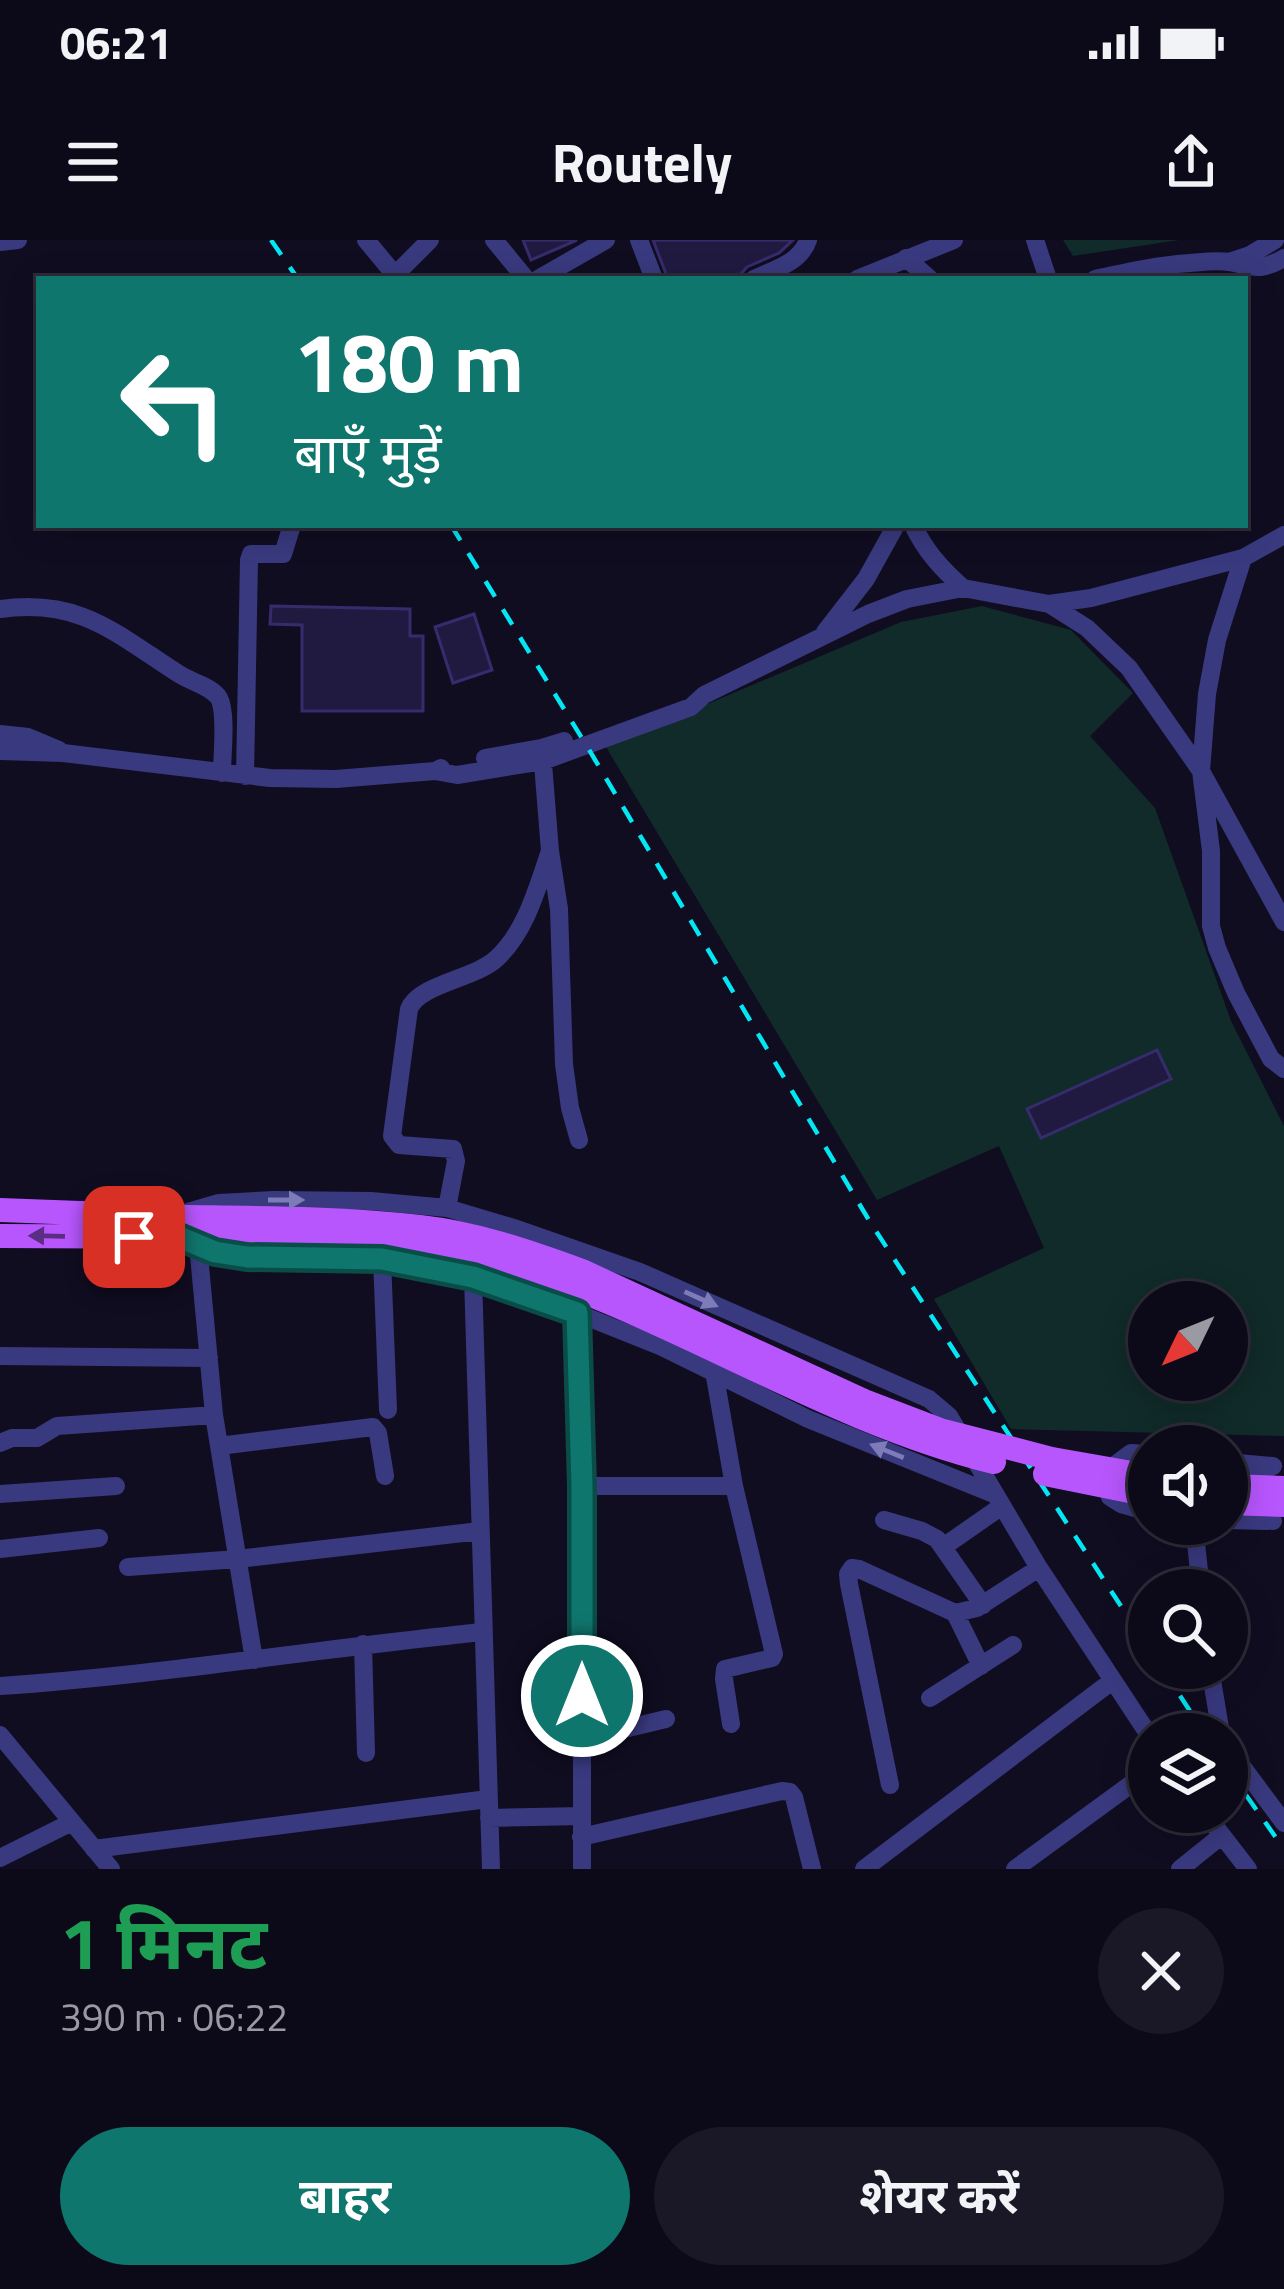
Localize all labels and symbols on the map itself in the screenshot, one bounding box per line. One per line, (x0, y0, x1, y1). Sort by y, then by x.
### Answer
pin (83, 1186, 185, 1288)
one-way arrow (268, 1190, 306, 1210)
one-way arrow (27, 1226, 65, 1246)
north arrow (1128, 1281, 1248, 1401)
one-way arrow (684, 1289, 719, 1309)
one-way arrow (869, 1441, 905, 1460)
position arrow (519, 1633, 645, 1759)

